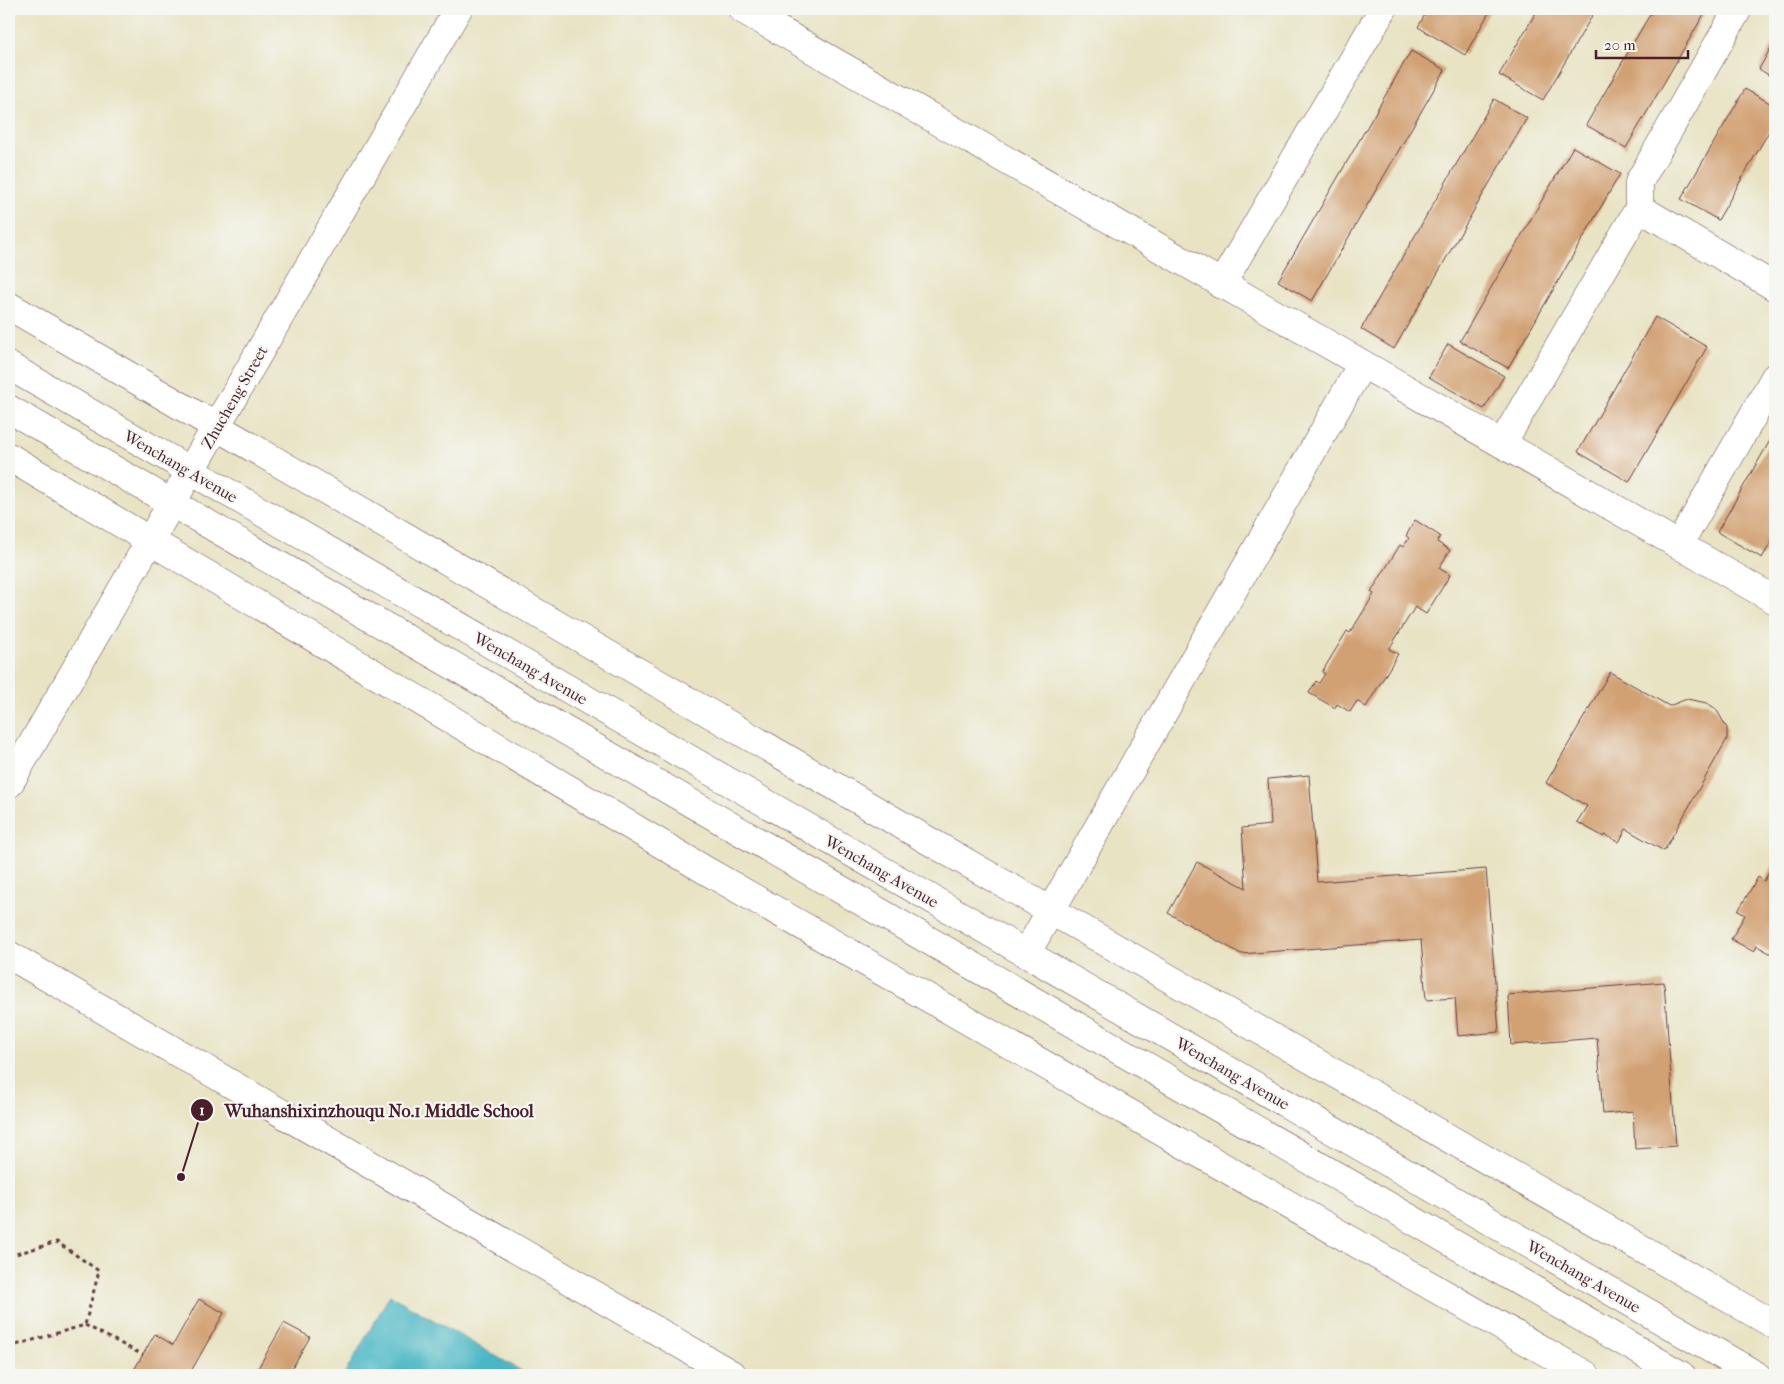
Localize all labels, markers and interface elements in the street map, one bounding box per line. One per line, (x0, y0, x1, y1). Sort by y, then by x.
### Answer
scale bar (1596, 28, 1689, 60)
text: 20 m (1604, 36, 1636, 54)
street label: Zhucheng Street (197, 342, 272, 452)
street label: Wenchang Avenue (120, 426, 241, 507)
street label: Wenchang Avenue (470, 628, 591, 709)
street label: Wenchang Avenue (821, 831, 942, 912)
street label: Wenchang Avenue (1172, 1033, 1293, 1114)
callout: Wuhanshixinzhouqu No.1 Middle School (190, 1094, 544, 1127)
text: 1 (199, 1101, 205, 1119)
text: Wuhanshixinzhouqu No.1 Middle School (223, 1101, 535, 1122)
street label: Wenchang Avenue (1523, 1236, 1644, 1317)

